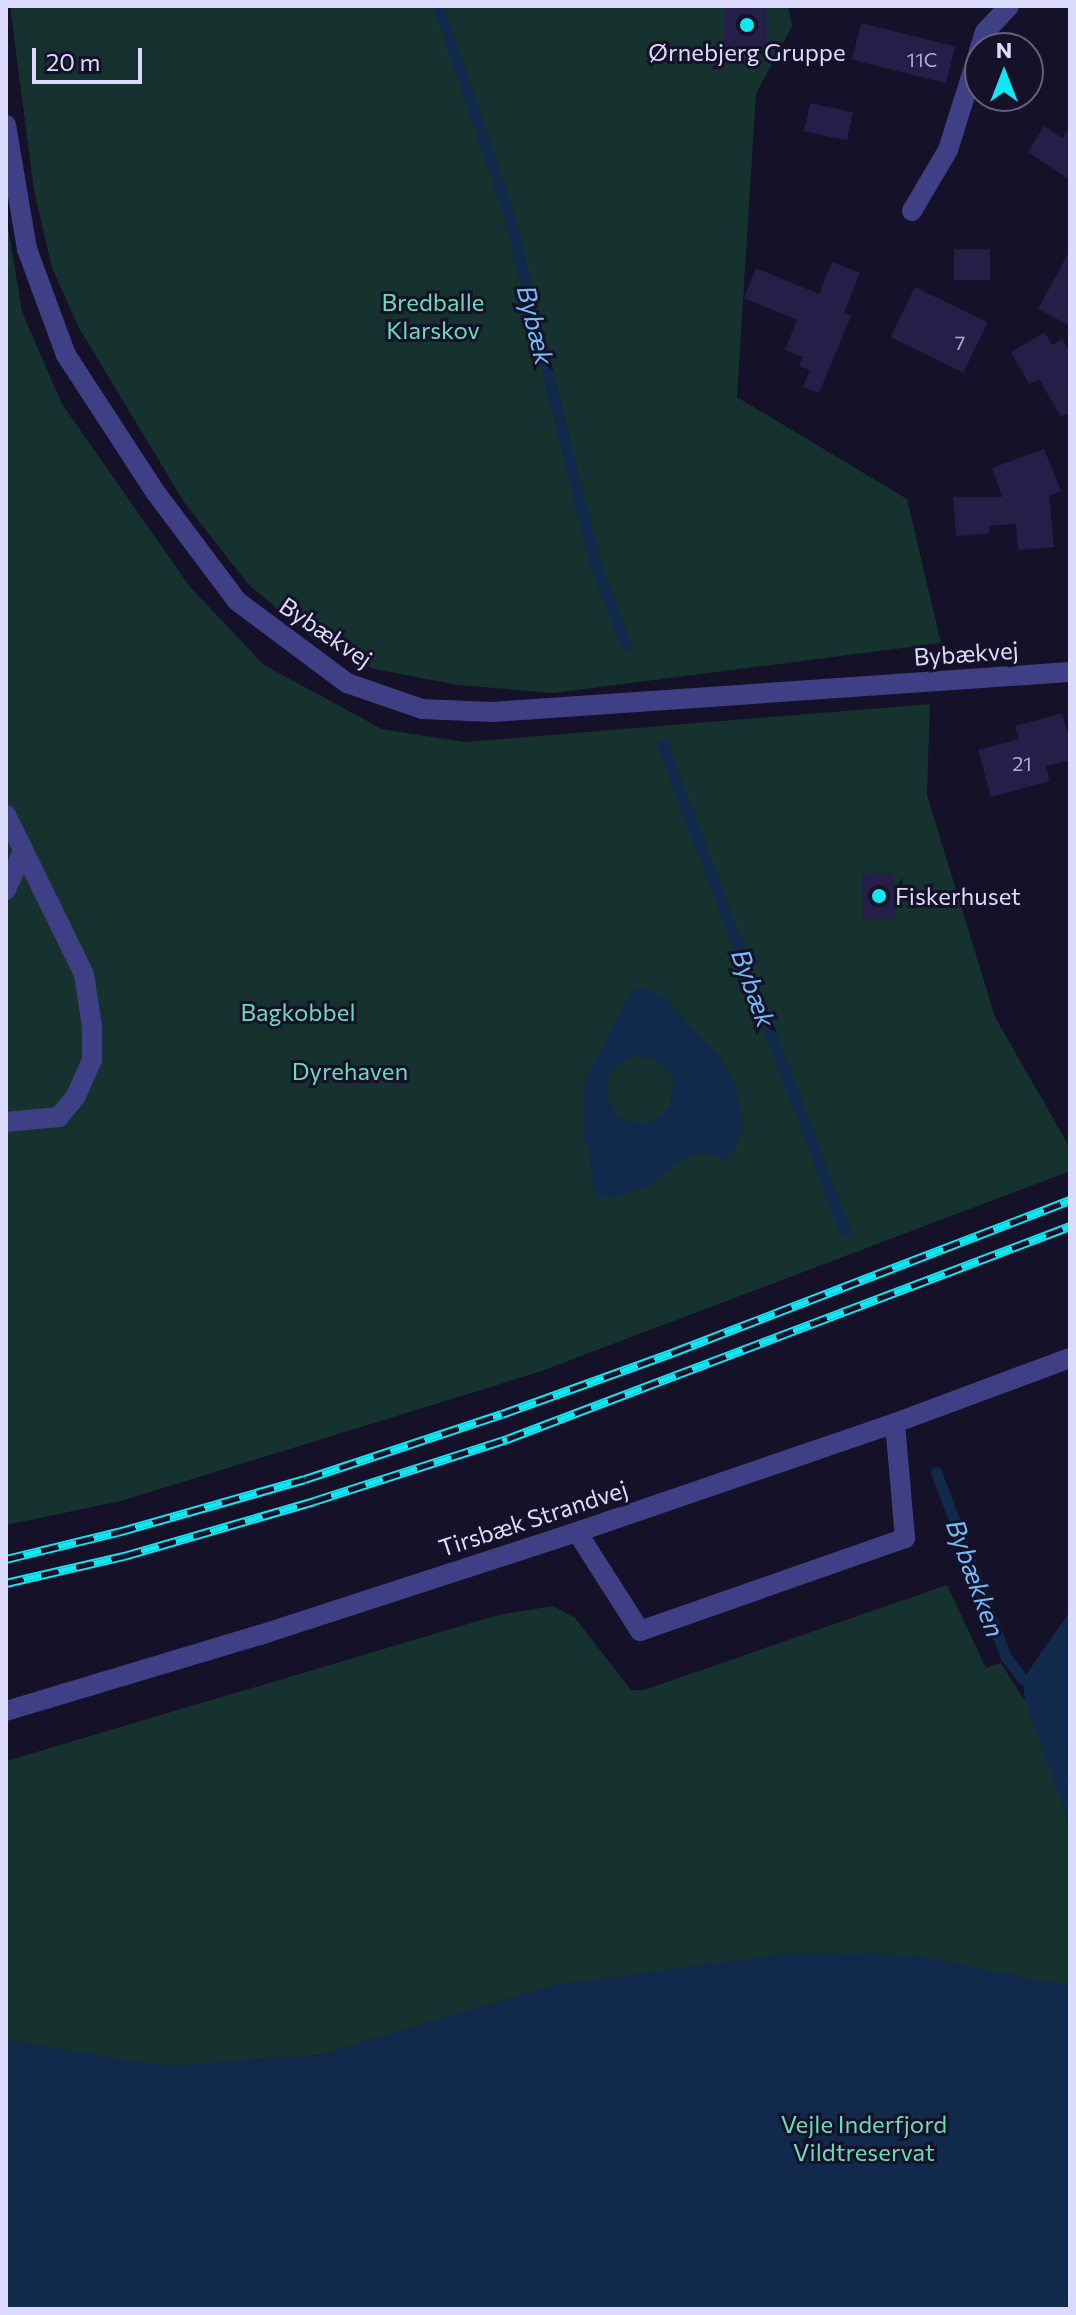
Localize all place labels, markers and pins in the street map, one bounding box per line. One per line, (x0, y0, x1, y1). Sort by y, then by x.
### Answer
marker: Ørnebjerg Gruppe (738, 16, 756, 34)
place label: Ørnebjerg Gruppe (648, 38, 846, 66)
place label: Fiskerhuset (895, 882, 1021, 910)
marker: Fiskerhuset (870, 887, 888, 905)

